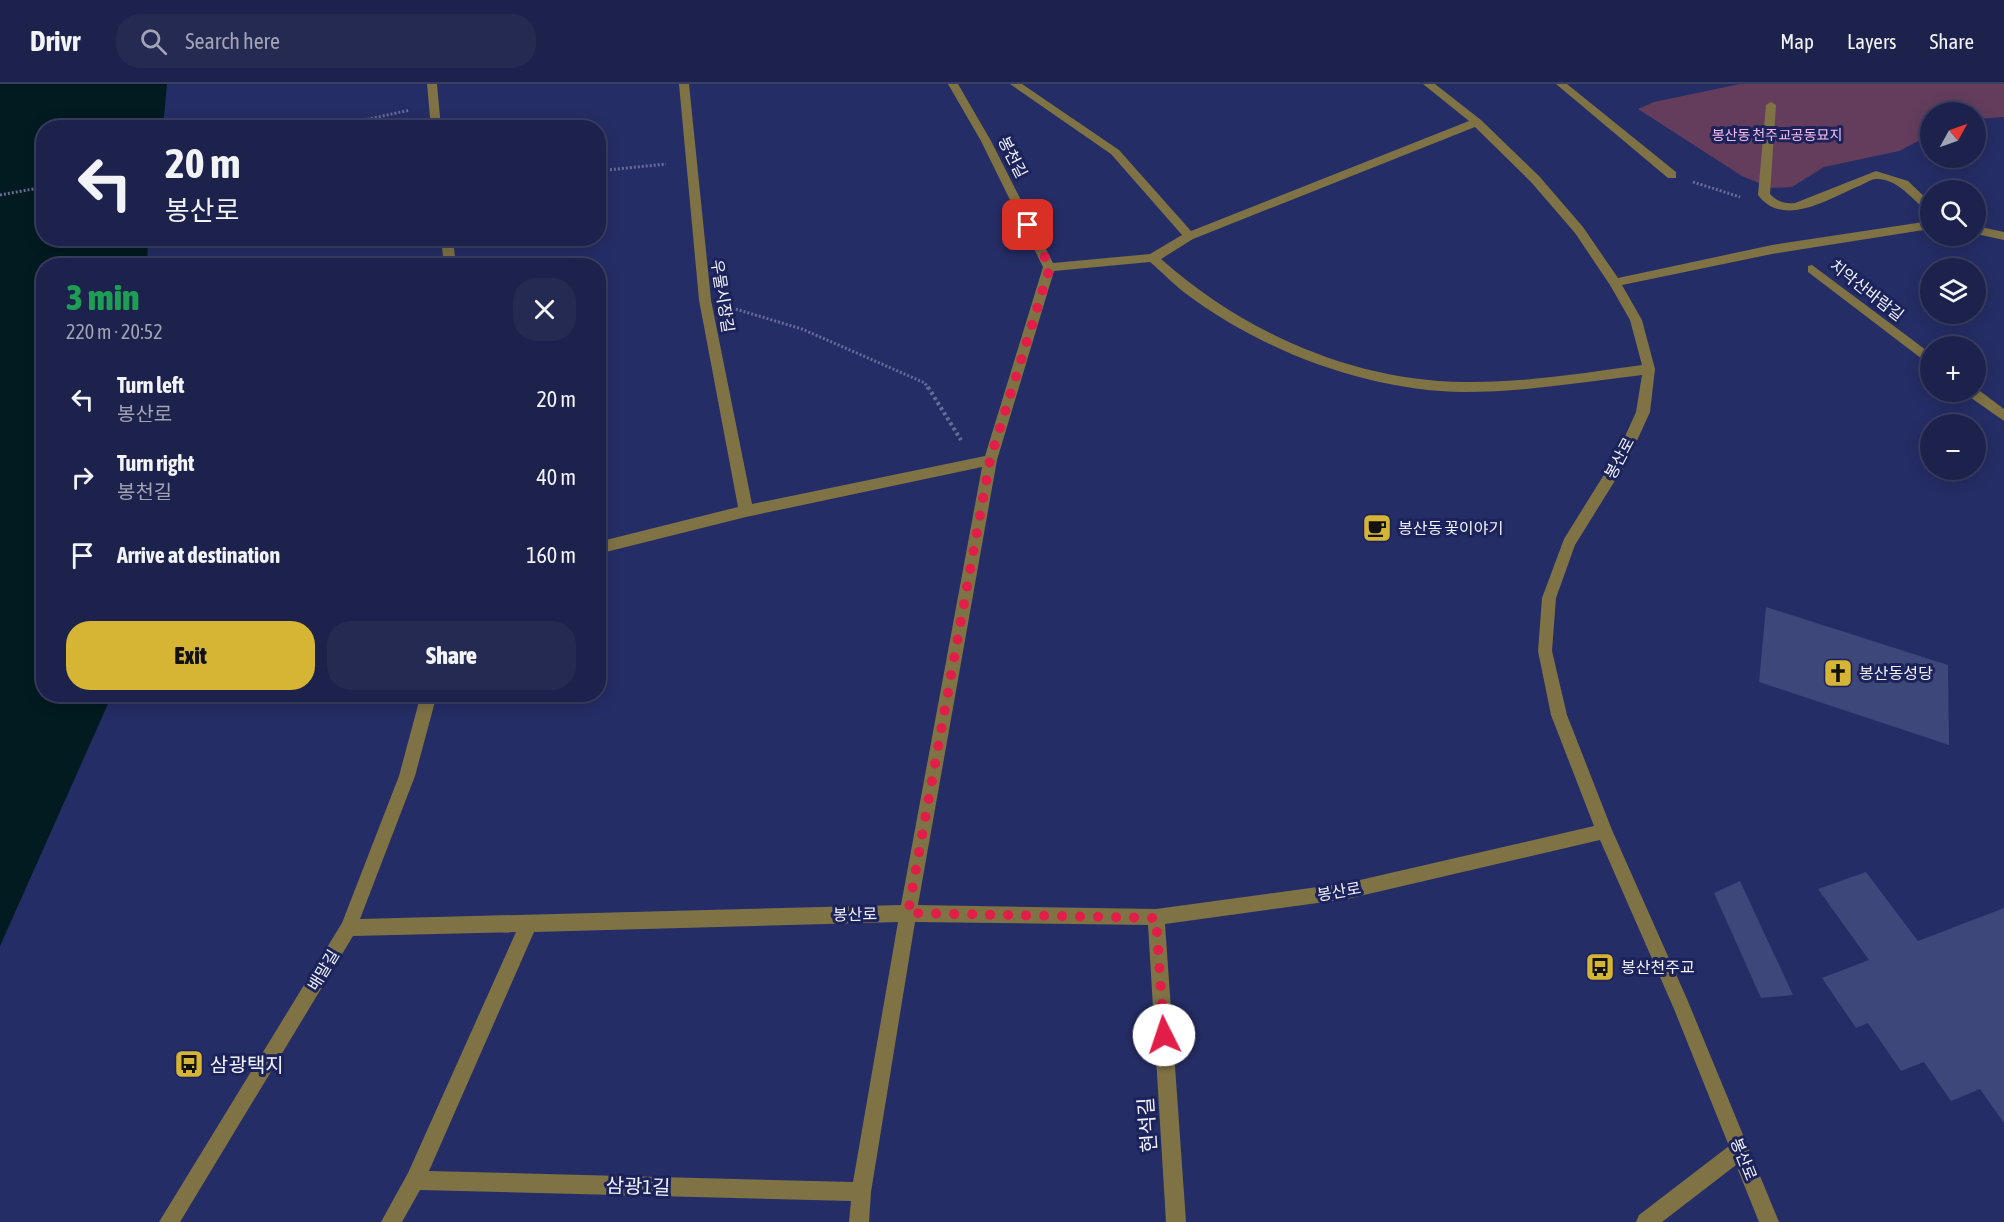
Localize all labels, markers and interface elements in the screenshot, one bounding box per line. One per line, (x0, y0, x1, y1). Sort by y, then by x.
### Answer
search box (116, 14, 536, 68)
text: Drivr (30, 25, 80, 57)
icon: search (137, 25, 170, 58)
text: Search here (185, 28, 280, 54)
text: Map (1780, 29, 1814, 53)
text: Layers (1847, 29, 1897, 53)
text: Share (1930, 29, 1974, 53)
north arrow (1920, 102, 1986, 168)
map controls (1920, 102, 1986, 480)
park label: 봉산동 천주교공동묘지 (1712, 127, 1842, 143)
street label: 봉천길 (995, 133, 1031, 181)
text: 20 m (165, 139, 240, 187)
icon: left (66, 144, 144, 222)
button: search (1920, 180, 1986, 246)
text: 봉산로 (165, 195, 240, 226)
pin (1002, 199, 1053, 250)
icon: arrive (1011, 208, 1044, 241)
street label: 치악산바람길 (1827, 256, 1907, 324)
street label: 우물시장길 (708, 258, 738, 334)
button: layers (1920, 258, 1986, 324)
text: 3 min (66, 276, 140, 318)
button: close (513, 278, 576, 341)
text: 220 m · 20:52 (66, 320, 163, 343)
button: + (1920, 336, 1986, 402)
text: Turn left (117, 372, 184, 398)
icon: left (66, 383, 99, 416)
text: 20 m (536, 386, 576, 412)
text: 봉산로 (117, 402, 172, 425)
button: − (1920, 414, 1986, 480)
street label: 봉산로 (1601, 434, 1637, 482)
text: Turn right (117, 450, 194, 476)
icon: right (66, 461, 99, 494)
text: 40 m (536, 464, 576, 490)
text: 봉천길 (117, 480, 172, 503)
cafe icon: 봉산동 꽃이야기 (1361, 512, 1393, 544)
place label: 봉산동 꽃이야기 (1398, 519, 1503, 537)
icon: arrive (66, 539, 99, 572)
text: Arrive at destination (117, 542, 280, 568)
text: 160 m (526, 542, 576, 568)
button: Exit (66, 621, 315, 690)
button: Share (327, 621, 576, 690)
church icon: 봉산동성당 (1822, 657, 1854, 689)
place label: 봉산동성당 (1859, 664, 1933, 682)
street label: 봉산로 (1316, 878, 1363, 904)
street label: 봉산로 (833, 905, 878, 923)
street label: 배말길 (304, 946, 342, 994)
bus stop icon: 봉산천주교 (1584, 951, 1616, 983)
place label: 봉산천주교 (1621, 958, 1695, 976)
position arrow (1132, 1003, 1196, 1067)
bus stop icon: 삼광택지 (173, 1048, 205, 1080)
place label: 삼광택지 (210, 1053, 284, 1076)
street label: 현석길 (1134, 1097, 1160, 1153)
street label: 봉산로 (1727, 1135, 1761, 1183)
street label: 삼광1길 (605, 1173, 671, 1199)

